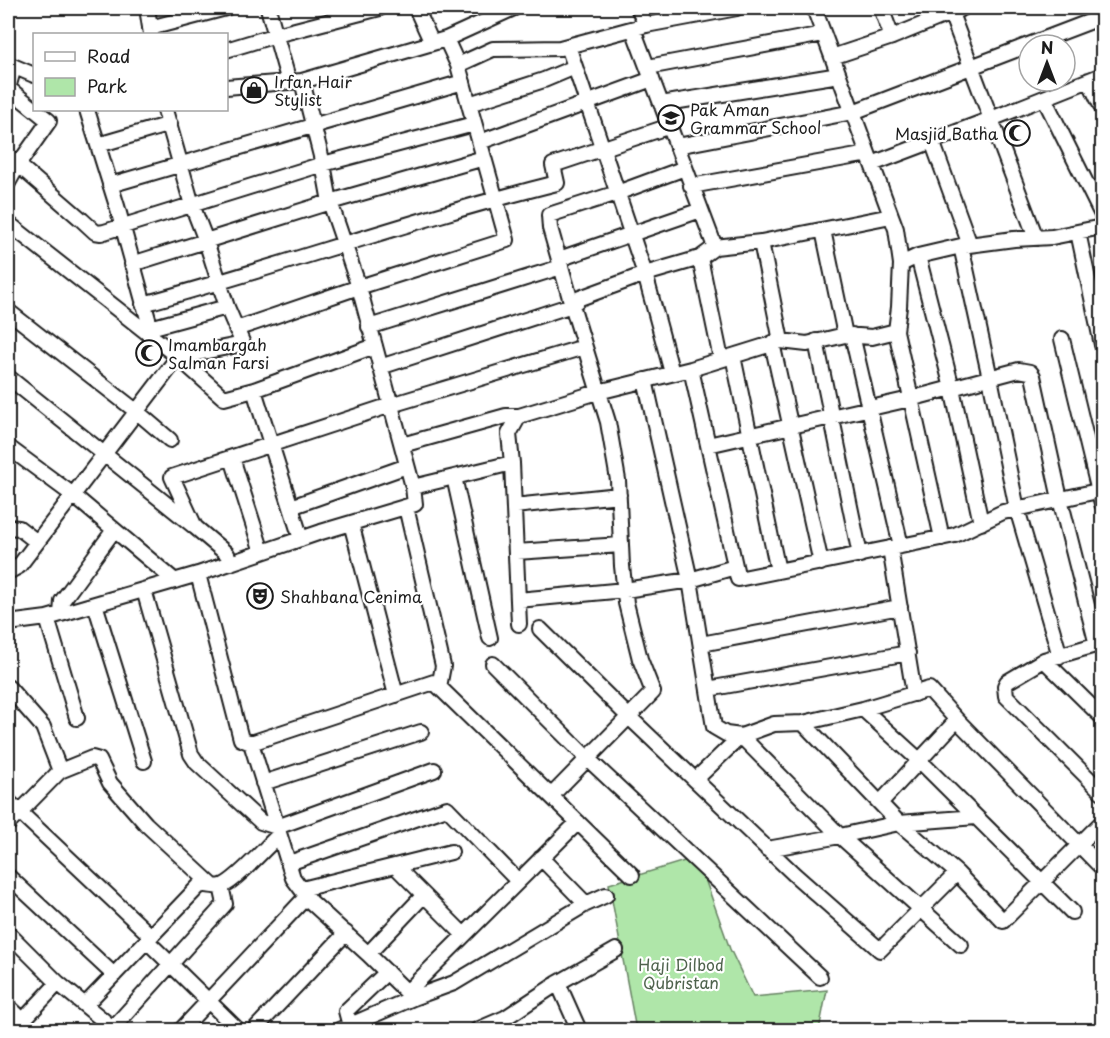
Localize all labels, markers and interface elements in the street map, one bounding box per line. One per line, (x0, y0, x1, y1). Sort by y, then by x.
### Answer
legend (33, 33, 228, 111)
north arrow (1017, 33, 1077, 93)
text: N (1041, 35, 1053, 59)
text: Road (87, 42, 131, 69)
place label: Irfan Hair Stylist (274, 69, 352, 111)
text: Park (87, 72, 127, 99)
shop icon: Irfan Hair Stylist (239, 75, 269, 105)
place label: Pak Aman Grammar School (690, 97, 821, 139)
school or university icon: Pak Aman Grammar School (656, 103, 686, 133)
mosque icon: Masjid Batha (1002, 118, 1032, 148)
place label: Masjid Batha (895, 121, 999, 145)
place label: Imambargah Salman Farsi (168, 332, 269, 374)
mosque icon: Imambargah Salman Farsi (134, 338, 164, 368)
theatre icon: Shahbana Cenima (245, 581, 275, 611)
place label: Shahbana Cenima (280, 584, 422, 608)
park label: Haji Dilbod Qubristan (638, 952, 724, 994)

